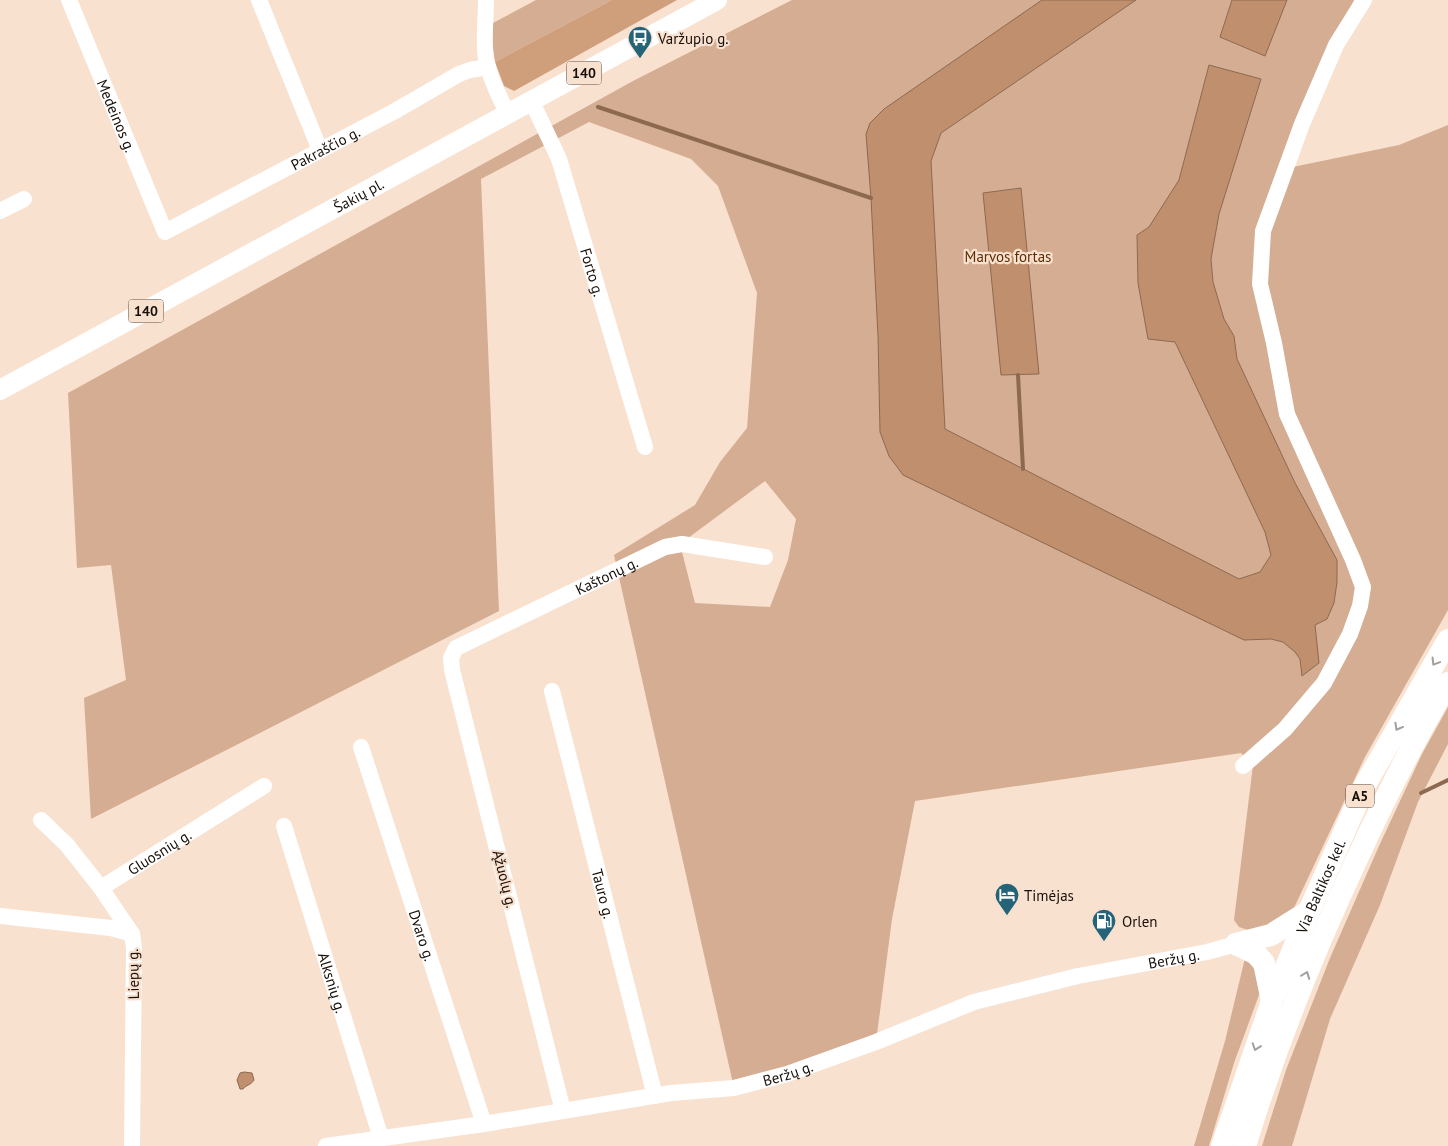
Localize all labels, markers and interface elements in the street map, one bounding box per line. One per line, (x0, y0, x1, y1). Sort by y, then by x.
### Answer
bus stop icon: Varžupio g. (627, 25, 653, 59)
place label: Varžupio g. (657, 29, 729, 48)
road number: 140 (566, 62, 602, 84)
street label: Medeinos g. (93, 76, 140, 155)
street label: Pakraščio g. (287, 122, 363, 174)
street label: Šakių pl. (330, 174, 387, 216)
street label: Forto g. (577, 245, 609, 298)
park label: Marvos fortas (965, 247, 1051, 266)
road number: 140 (128, 300, 164, 322)
street label: Kaštonų g. (572, 552, 641, 598)
one-way arrow (1431, 657, 1441, 666)
one-way arrow (1394, 722, 1404, 731)
road number: A5 (1346, 784, 1374, 808)
street label: Gluosnių g. (124, 825, 195, 879)
street label: Via Baltikos kel. (1291, 836, 1349, 937)
street label: Ąžuolų g. (489, 848, 521, 910)
street label: Tauro g. (588, 867, 619, 920)
hotel icon: Timėjas (994, 882, 1020, 916)
place label: Timėjas (1024, 886, 1074, 905)
street label: Dvaro g. (405, 907, 440, 963)
fuel station icon: Orlen (1091, 908, 1117, 942)
place label: Orlen (1122, 912, 1158, 931)
street label: Beržų g. (1147, 944, 1201, 972)
street label: Liepų g. (123, 948, 143, 1000)
street label: Alksnių g. (314, 950, 351, 1015)
one-way arrow (1300, 971, 1310, 980)
one-way arrow (1252, 1042, 1262, 1051)
street label: Beržų g. (761, 1056, 815, 1090)

